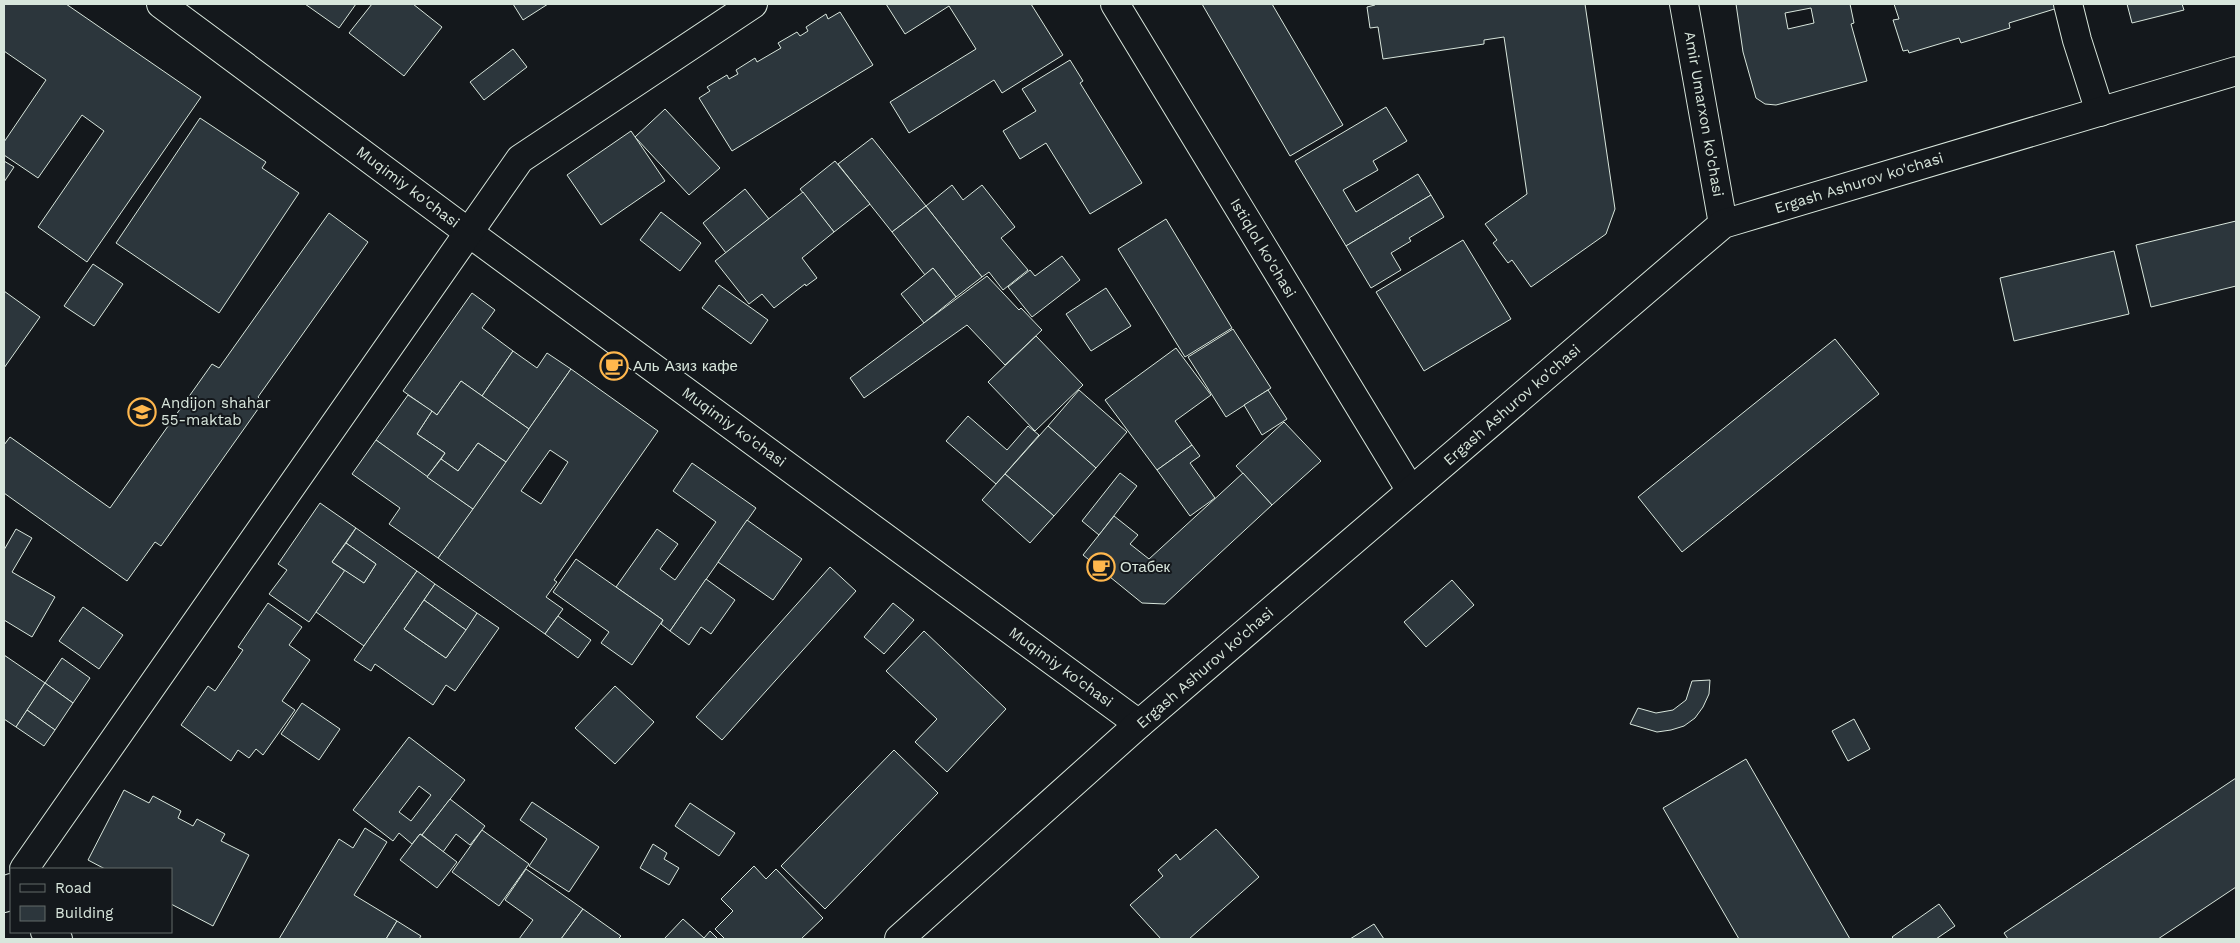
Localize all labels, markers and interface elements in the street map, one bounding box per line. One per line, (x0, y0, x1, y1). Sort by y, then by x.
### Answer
street label: Amir Umarxon ko'chasi (1681, 30, 1727, 198)
street label: Muqimiy ko'chasi (353, 142, 463, 232)
street label: Ergash Ashurov ko'chasi (1772, 149, 1946, 217)
street label: Istiqlol ko'chasi (1226, 195, 1300, 301)
street label: Ergash Ashurov ko'chasi (1440, 341, 1584, 469)
cafe icon: Аль Азиз кафе (599, 351, 629, 381)
place label: Аль Азиз кафе (633, 357, 738, 375)
street label: Muqimiy ko'chasi (678, 383, 790, 471)
place label: Andijon shahar 55-maktab (161, 394, 271, 429)
school or university icon: Andijon shahar 55-maktab (127, 397, 157, 427)
cafe icon: Отабек (1086, 552, 1116, 582)
place label: Отабек (1120, 558, 1170, 576)
street label: Ergash Ashurov ko'chasi (1133, 604, 1277, 732)
street label: Muqimiy ko'chasi (1005, 623, 1117, 711)
legend (10, 868, 172, 933)
text: Road (55, 879, 92, 897)
text: Building (55, 904, 113, 922)

